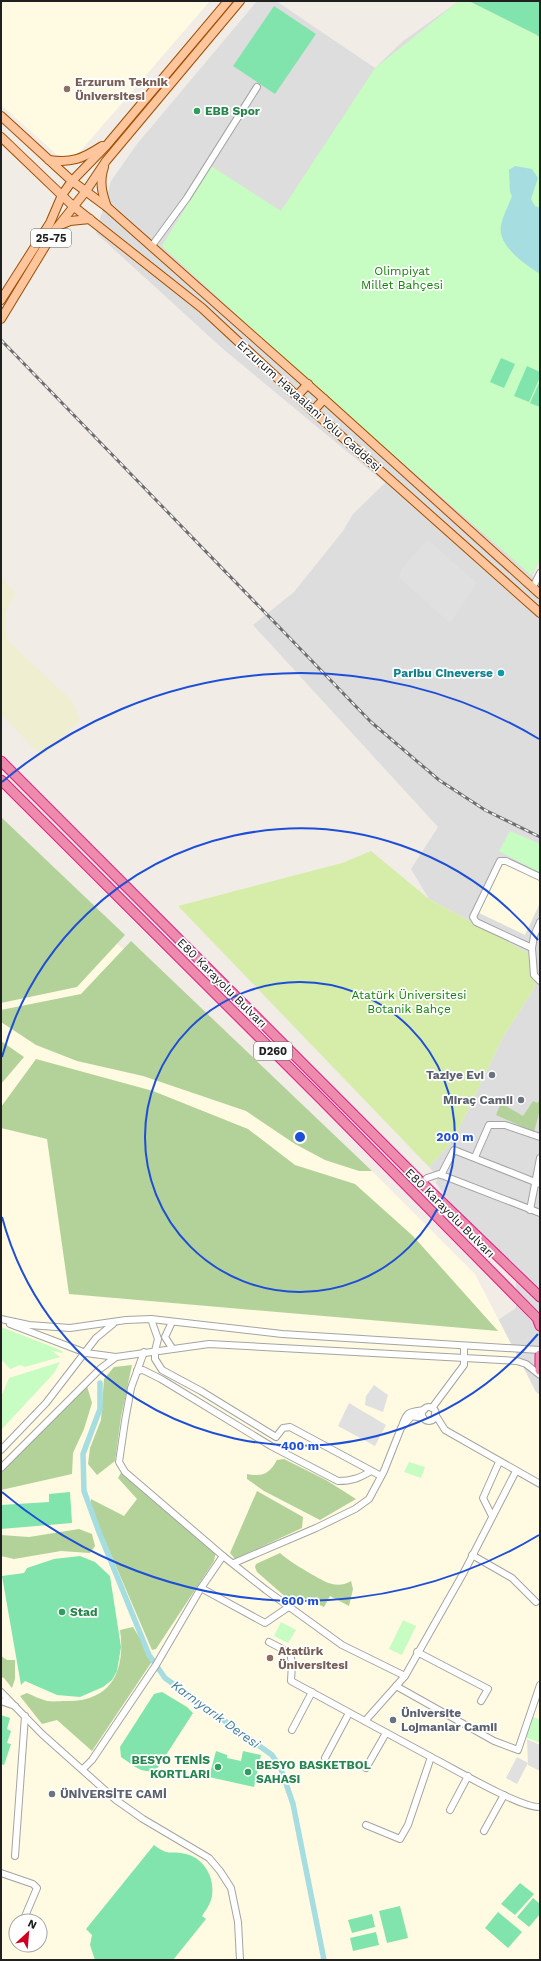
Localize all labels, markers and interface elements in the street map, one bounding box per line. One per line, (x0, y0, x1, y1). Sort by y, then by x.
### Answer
place label: Erzurum Teknik Üniversitesi (75, 75, 169, 103)
marker: Erzurum Teknik Üniversitesi (62, 84, 72, 94)
place label: EBB Spor (205, 104, 261, 118)
marker: EBB Spor (192, 106, 202, 116)
road number: 25-75 (31, 229, 71, 247)
park label: Olimpiyat Millet Bahçesi (361, 264, 443, 292)
street label: Erzurum Havaalanı Yolu Caddesi (234, 338, 384, 474)
place label: Paribu Cineverse (393, 666, 493, 680)
marker: Paribu Cineverse (496, 668, 506, 678)
street label: E80 Karayolu Bulvarı (174, 935, 270, 1031)
park label: Atatürk Üniversitesi Botanik Bahçe (352, 988, 466, 1016)
road number: D260 (254, 1042, 292, 1060)
place label: Taziye Evi (426, 1068, 484, 1082)
marker: Taziye Evi (487, 1070, 497, 1080)
place label: Miraç Camii (443, 1093, 513, 1107)
marker: Miraç Camii (516, 1095, 526, 1105)
centre of rings (293, 1130, 307, 1144)
text: 200 m (436, 1130, 474, 1144)
street label: E80 Karayolu Bulvarı (402, 1165, 498, 1261)
text: 400 m (281, 1439, 319, 1453)
text: 600 m (281, 1594, 319, 1608)
place label: Stad (70, 1605, 98, 1619)
marker: Stad (57, 1607, 67, 1617)
place label: Atatürk Üniversitesi (278, 1644, 348, 1672)
marker: Atatürk Üniversitesi (265, 1653, 275, 1663)
water label: Karnıyarık Deresi (169, 1677, 263, 1752)
place label: Üniversite Lojmanlar Camii (401, 1706, 497, 1734)
marker: Üniversite Lojmanlar Camii (388, 1715, 398, 1725)
place label: BESYO TENİS KORTLARI (131, 1753, 210, 1781)
place label: BESYO BASKETBOL SAHASI (256, 1758, 371, 1786)
marker: BESYO TENİS KORTLARI (213, 1762, 223, 1772)
marker: BESYO BASKETBOL SAHASI (243, 1767, 253, 1777)
place label: ÜNİVERSİTE CAMİ (60, 1787, 167, 1801)
marker: ÜNİVERSİTE CAMİ (47, 1789, 57, 1799)
north arrow (8, 1913, 48, 1953)
text: N (26, 1917, 39, 1932)

